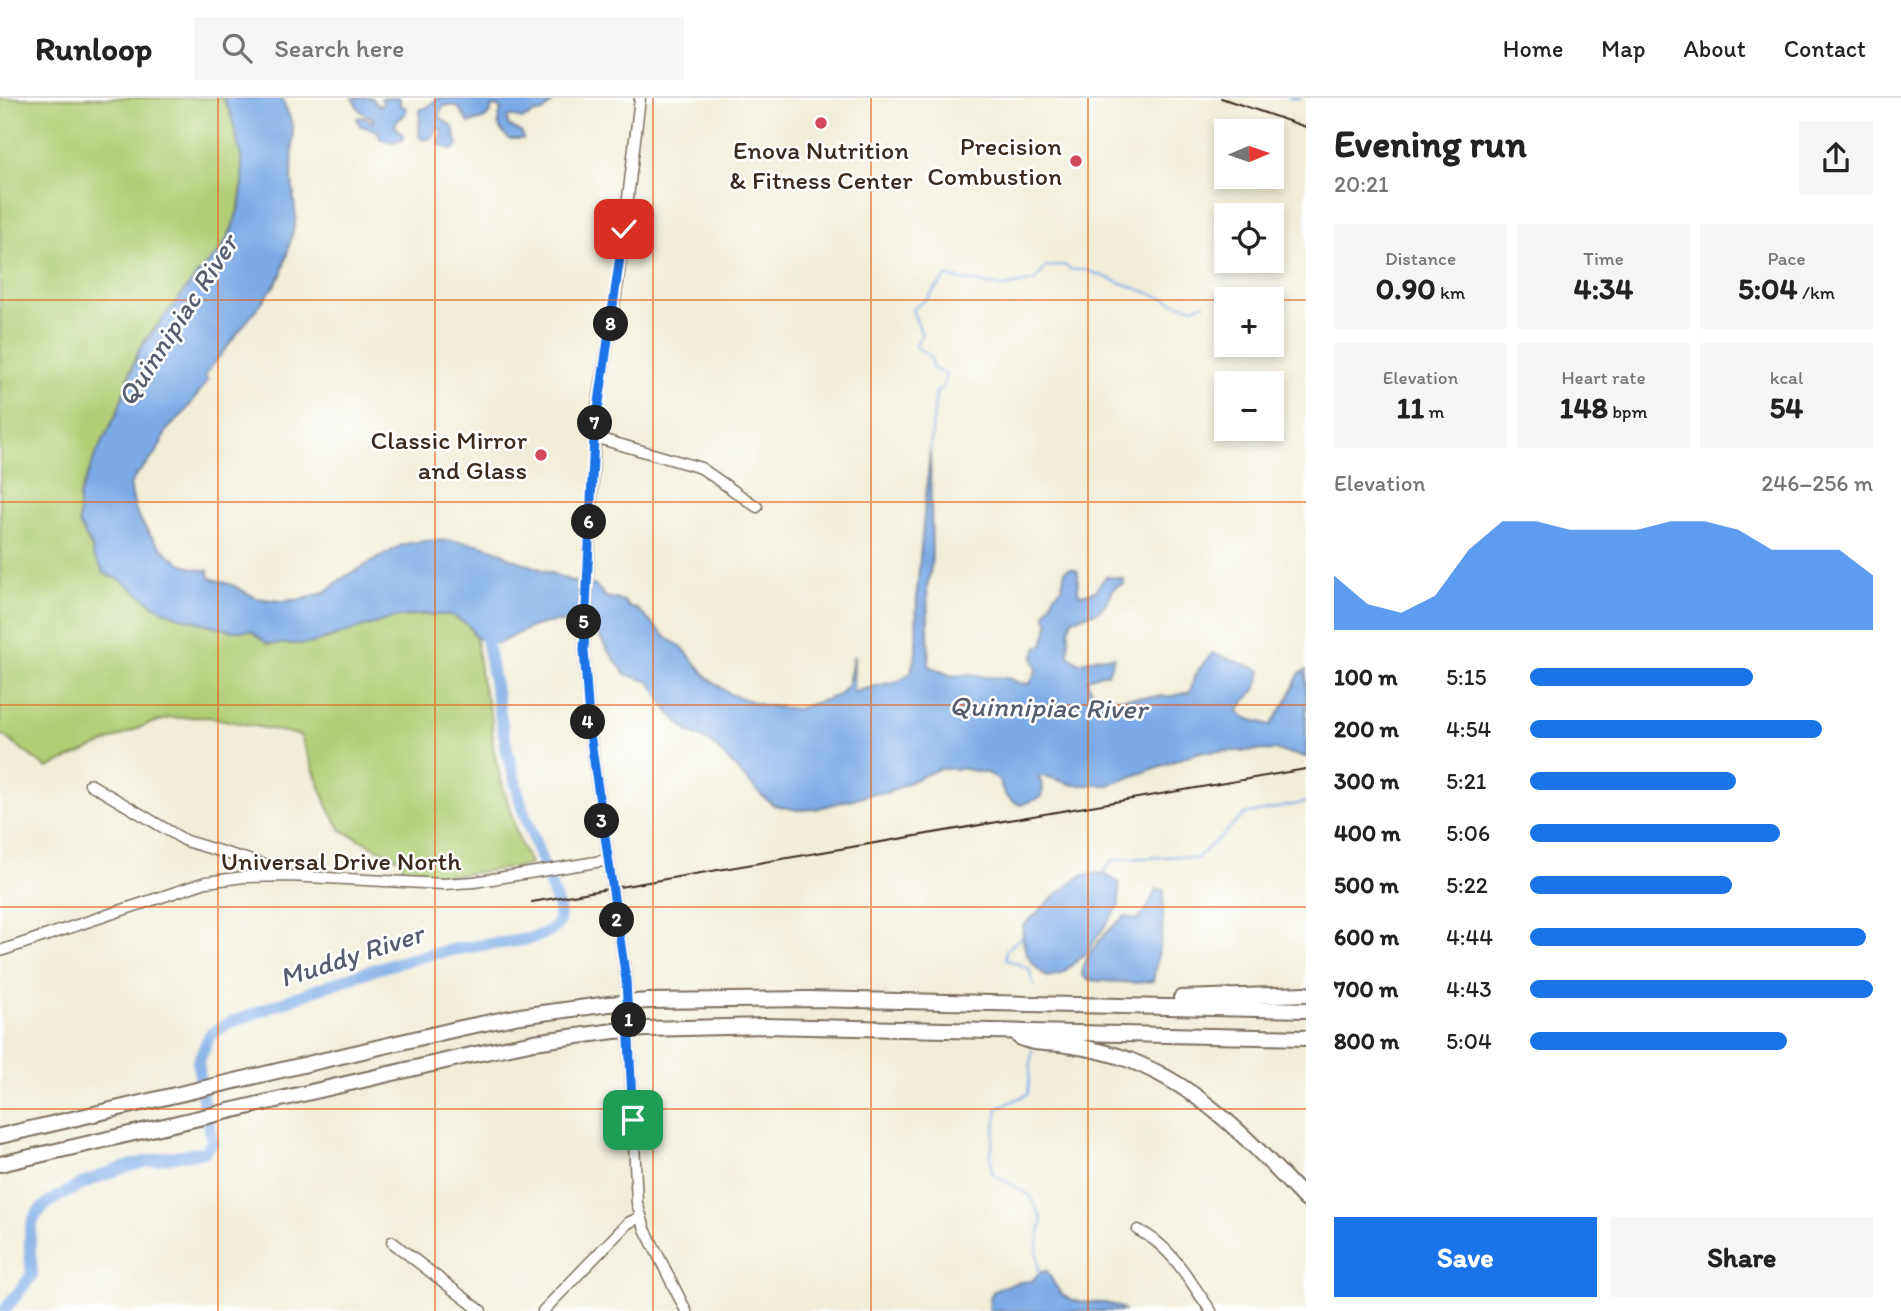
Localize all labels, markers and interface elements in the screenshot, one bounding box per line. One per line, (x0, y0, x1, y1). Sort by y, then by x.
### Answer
search box (194, 17, 684, 80)
text: Runloop (35, 29, 152, 68)
icon: search (218, 29, 256, 67)
text: Search here (274, 32, 405, 64)
text: Home (1503, 34, 1563, 63)
text: Map (1601, 34, 1645, 63)
text: About (1683, 34, 1746, 63)
text: Contact (1784, 34, 1866, 63)
marker: Enova Nutrition & Fitness Center (813, 115, 829, 131)
north arrow (1214, 119, 1284, 189)
map controls (1214, 119, 1284, 441)
text: Evening run (1334, 121, 1527, 167)
button: share (1799, 121, 1873, 195)
place label: Precision Combustion (927, 130, 1062, 192)
place label: Enova Nutrition & Fitness Center (729, 134, 913, 196)
marker: Precision Combustion (1068, 153, 1084, 169)
text: 20:21 (1334, 170, 1389, 198)
pin (594, 199, 654, 259)
button: locate (1214, 203, 1284, 273)
icon: check (605, 210, 643, 248)
water label: Quinnipiac River (109, 226, 247, 412)
text: Distance (1385, 247, 1456, 270)
text: Time (1583, 247, 1624, 270)
text: Pace (1767, 247, 1806, 270)
text: 0.90 (1376, 270, 1436, 307)
text: 4:34 (1574, 270, 1633, 307)
text: 5:04 (1738, 270, 1798, 307)
text: km (1436, 281, 1465, 304)
text: /km (1798, 281, 1835, 304)
button: + (1214, 287, 1284, 357)
pin: 8 (594, 306, 628, 342)
text: 8 (605, 312, 616, 335)
text: Elevation (1383, 366, 1458, 389)
text: Heart rate (1561, 366, 1646, 389)
text: kcal (1770, 366, 1803, 389)
button: − (1214, 371, 1284, 441)
text: 11 (1396, 389, 1424, 426)
text: 148 (1560, 389, 1608, 426)
text: 54 (1770, 389, 1803, 426)
text: m (1424, 400, 1445, 423)
text: bpm (1608, 400, 1647, 423)
pin: 7 (578, 406, 612, 440)
text: 7 (590, 411, 599, 434)
place label: Classic Mirror and Glass (371, 424, 528, 486)
marker: Classic Mirror and Glass (533, 447, 549, 463)
text: Elevation (1334, 469, 1425, 497)
text: 246–256 m (1761, 469, 1873, 497)
pin: 6 (572, 504, 606, 540)
text: 6 (583, 510, 594, 533)
pin: 5 (566, 604, 602, 640)
text: 5 (579, 610, 588, 633)
text: 100 m (1334, 663, 1398, 691)
text: 5:15 (1446, 663, 1486, 691)
water label: Quinnipiac River (949, 688, 1150, 726)
pin: 4 (570, 704, 606, 740)
text: 4 (582, 710, 593, 733)
text: 200 m (1334, 715, 1399, 743)
text: 4:54 (1446, 715, 1491, 743)
text: 300 m (1334, 767, 1399, 795)
text: 5:21 (1446, 767, 1486, 795)
pin: 3 (584, 804, 620, 838)
text: 3 (596, 809, 607, 832)
text: 400 m (1334, 819, 1401, 847)
text: 5:06 (1446, 819, 1490, 847)
street label: Universal Drive North (221, 845, 461, 877)
text: 500 m (1334, 871, 1399, 899)
text: 5:22 (1446, 871, 1488, 899)
pin: 2 (600, 902, 634, 938)
text: 2 (612, 908, 622, 931)
water label: Muddy River (275, 915, 430, 994)
text: 600 m (1334, 923, 1399, 951)
text: 4:44 (1446, 923, 1493, 951)
text: 700 m (1334, 975, 1398, 1003)
text: 4:43 (1446, 975, 1492, 1003)
pin: 1 (612, 1002, 646, 1038)
text: 1 (624, 1008, 633, 1031)
text: 800 m (1334, 1027, 1399, 1055)
text: 5:04 (1446, 1027, 1492, 1055)
pin (603, 1090, 663, 1150)
icon: arrive (614, 1101, 652, 1139)
button: Save (1334, 1217, 1597, 1297)
button: Share (1611, 1217, 1873, 1297)

